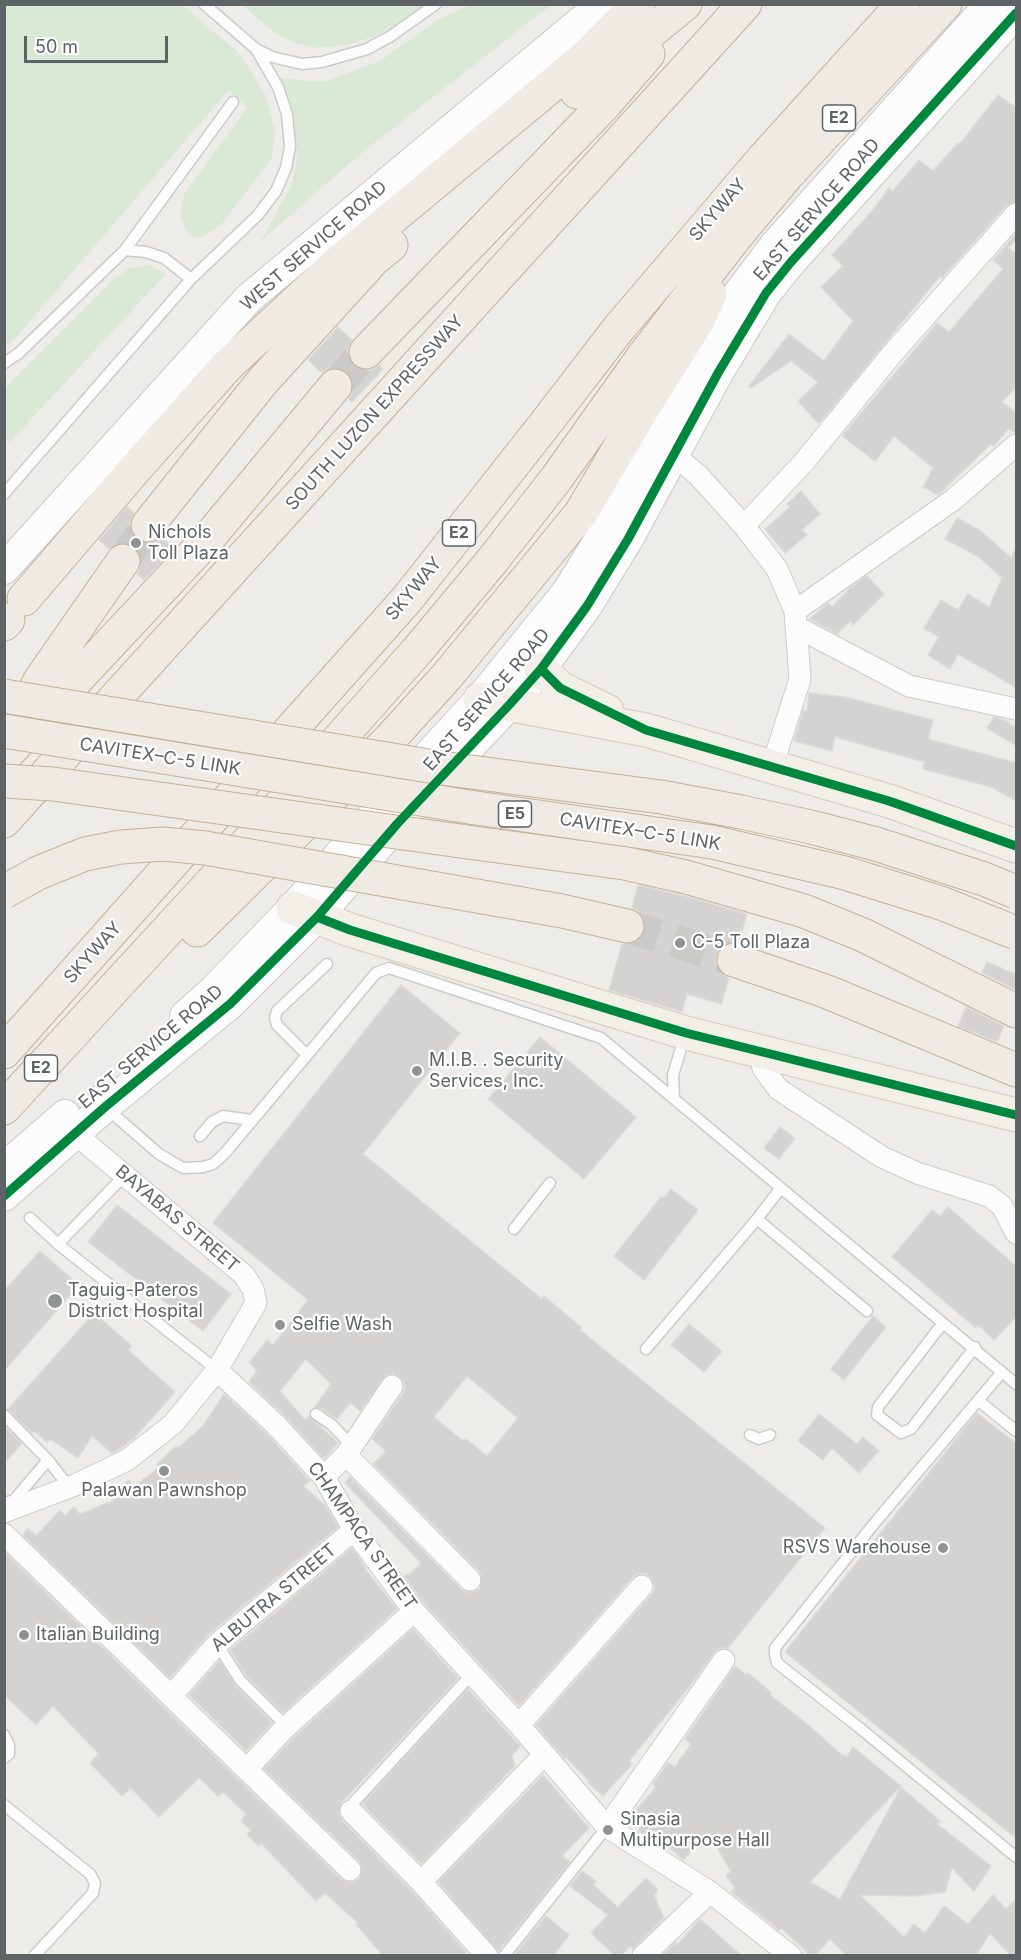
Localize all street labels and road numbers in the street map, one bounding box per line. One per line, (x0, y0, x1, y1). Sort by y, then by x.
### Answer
road number: E2 (822, 105, 856, 131)
street label: EAST SERVICE ROAD (749, 134, 885, 286)
street label: SKYWAY (685, 174, 751, 246)
street label: WEST SERVICE ROAD (236, 177, 392, 315)
street label: SOUTH LUZON EXPRESSWAY (281, 311, 469, 515)
road number: E2 (442, 520, 476, 546)
street label: SKYWAY (381, 553, 447, 625)
street label: EAST SERVICE ROAD (419, 624, 555, 776)
street label: CAVITEX–C-5 LINK (78, 734, 242, 780)
road number: E5 (498, 801, 532, 827)
street label: CAVITEX–C-5 LINK (558, 809, 722, 855)
street label: SKYWAY (60, 918, 126, 988)
street label: EAST SERVICE ROAD (75, 980, 227, 1114)
road number: E2 (24, 1055, 57, 1081)
street label: BAYABAS STREET (111, 1161, 243, 1277)
street label: CHAMPACA STREET (303, 1458, 421, 1614)
street label: ALBUTRA STREET (207, 1539, 341, 1657)

